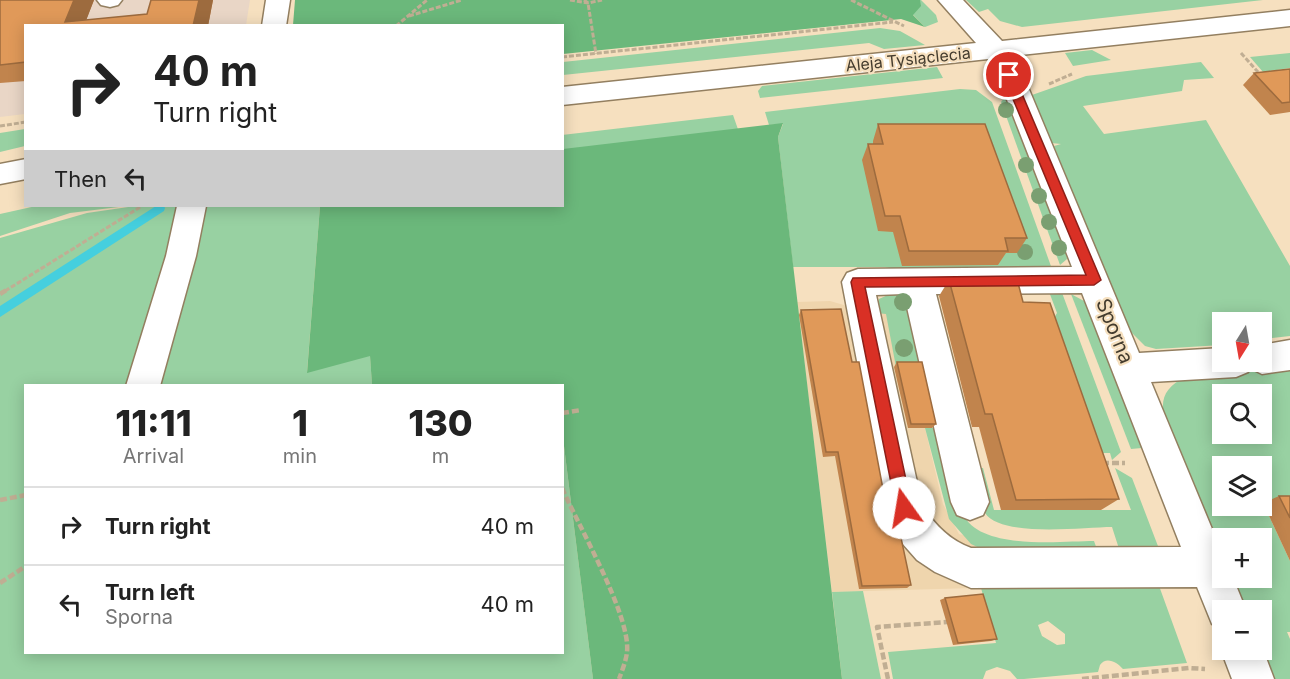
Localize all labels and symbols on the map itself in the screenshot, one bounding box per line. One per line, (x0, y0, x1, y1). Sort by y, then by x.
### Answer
street label: Aleja Tysiąclecia (845, 42, 971, 76)
pin (983, 49, 1034, 100)
street label: Sporna (1091, 295, 1139, 367)
north arrow (1212, 312, 1272, 372)
position arrow (872, 476, 936, 540)

